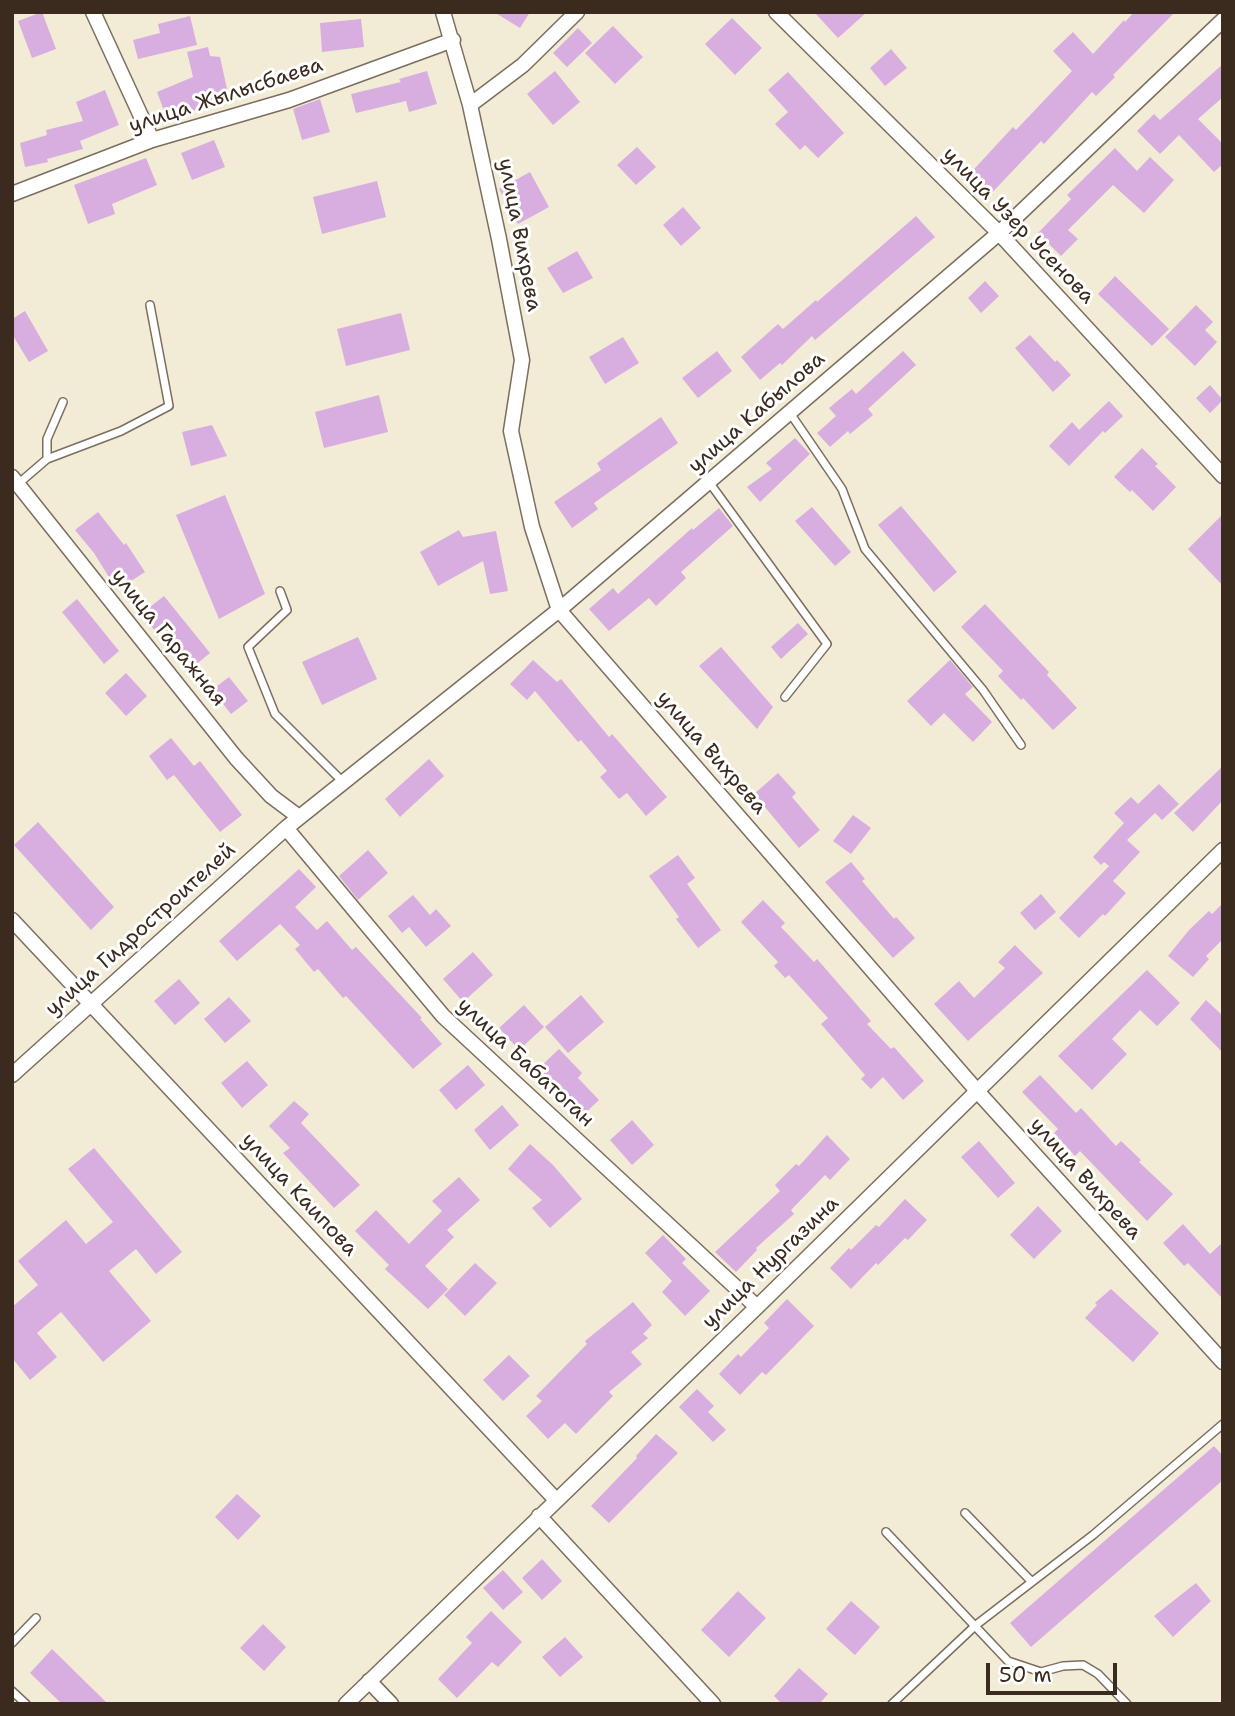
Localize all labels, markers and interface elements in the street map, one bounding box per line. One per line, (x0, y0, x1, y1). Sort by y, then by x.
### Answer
street label: улица Жылысбаева (126, 53, 326, 139)
street label: улица Узер Усенова (937, 142, 1099, 310)
street label: улица Вихрева (492, 156, 546, 314)
street label: улица Кабылова (684, 347, 830, 479)
street label: улица Гаражная (105, 564, 231, 712)
street label: улица Вихрева (651, 686, 771, 820)
street label: улица Гидростроителей (41, 838, 241, 1022)
street label: улица Бабатоган (451, 993, 599, 1133)
street label: улица Вихрева (1024, 1113, 1146, 1245)
street label: улица Каипова (236, 1128, 362, 1262)
street label: улица Нургазина (697, 1191, 845, 1335)
scale bar (990, 1650, 1121, 1694)
text: 50 m (999, 1661, 1052, 1689)

